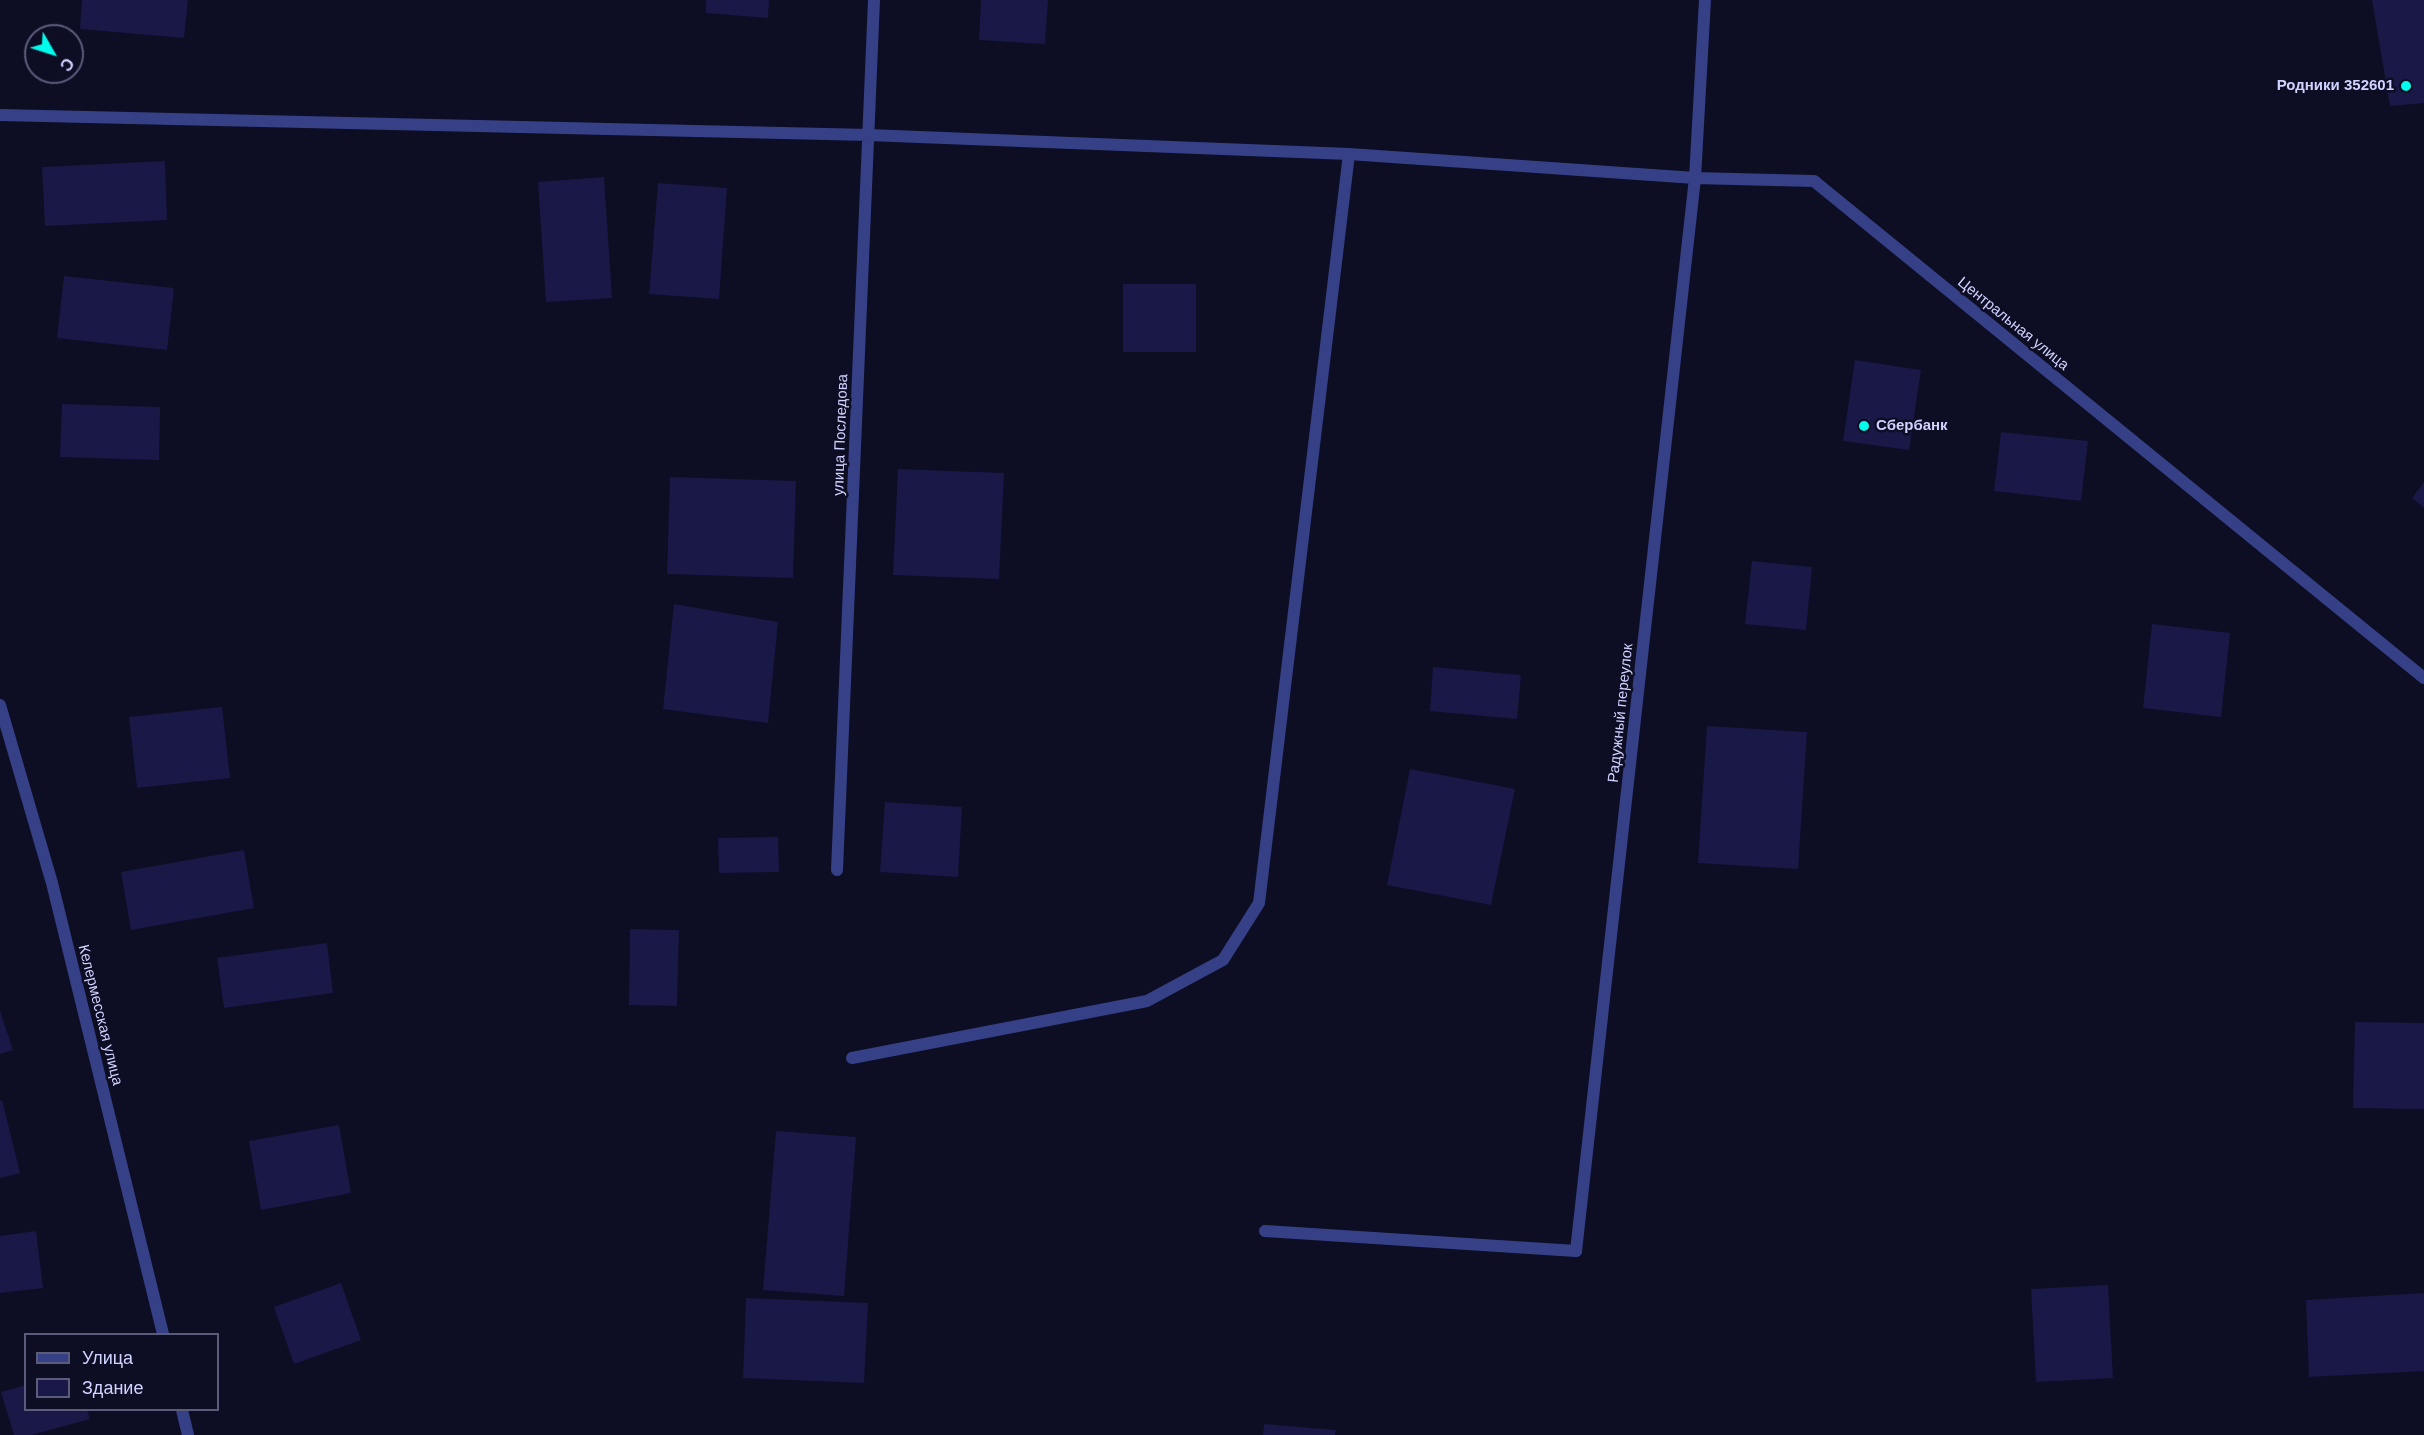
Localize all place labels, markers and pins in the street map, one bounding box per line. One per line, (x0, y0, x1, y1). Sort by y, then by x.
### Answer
place label: Родники 352601 (2277, 77, 2394, 95)
marker: Родники 352601 (2399, 79, 2413, 93)
place label: Сбербанк (1876, 417, 1948, 435)
marker: Сбербанк (1857, 419, 1871, 433)

